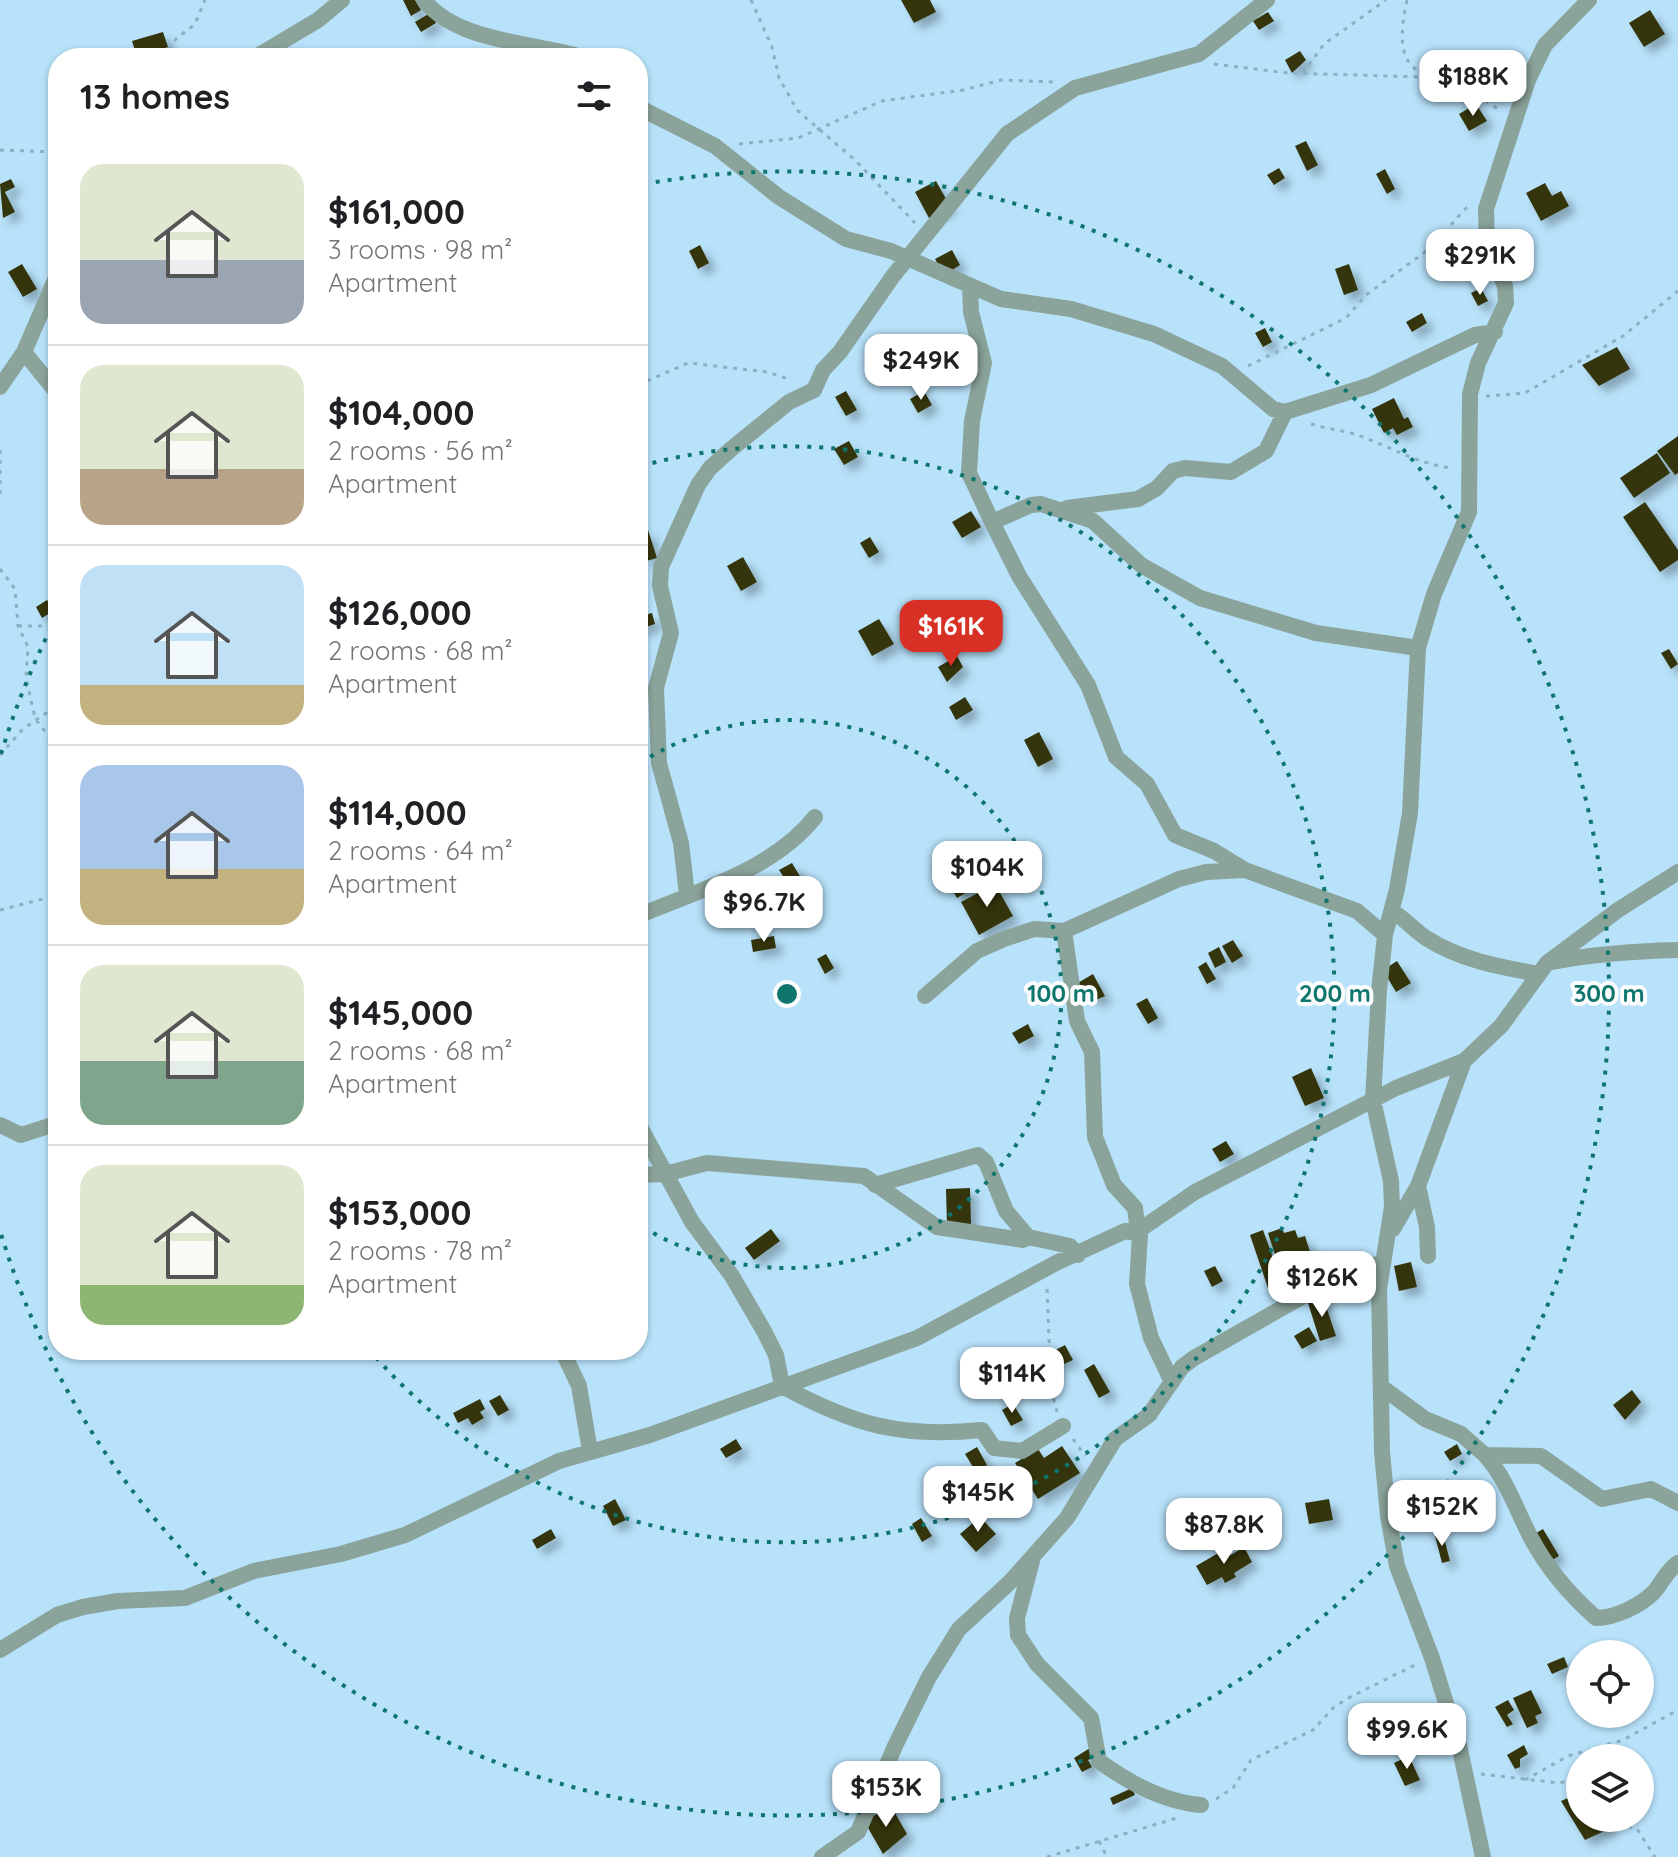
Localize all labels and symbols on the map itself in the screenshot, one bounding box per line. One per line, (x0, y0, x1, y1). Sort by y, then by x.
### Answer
pin: $188K (1417, 50, 1529, 118)
pin: $291K (1424, 229, 1536, 297)
pin: $249K (865, 334, 977, 402)
pin: $161K (895, 600, 1007, 668)
pin: $104K (931, 841, 1043, 909)
pin: $96.7K (699, 876, 829, 944)
text: 100 m (1027, 978, 1095, 1008)
text: 200 m (1299, 978, 1371, 1008)
text: 300 m (1573, 978, 1645, 1008)
centre of rings (773, 980, 801, 1008)
pin: $126K (1266, 1251, 1378, 1319)
pin: $114K (956, 1347, 1068, 1415)
pin: $145K (922, 1466, 1034, 1534)
pin: $152K (1386, 1480, 1498, 1548)
pin: $87.8K (1159, 1498, 1289, 1566)
pin: $99.6K (1342, 1703, 1472, 1771)
pin: $153K (830, 1761, 942, 1829)

